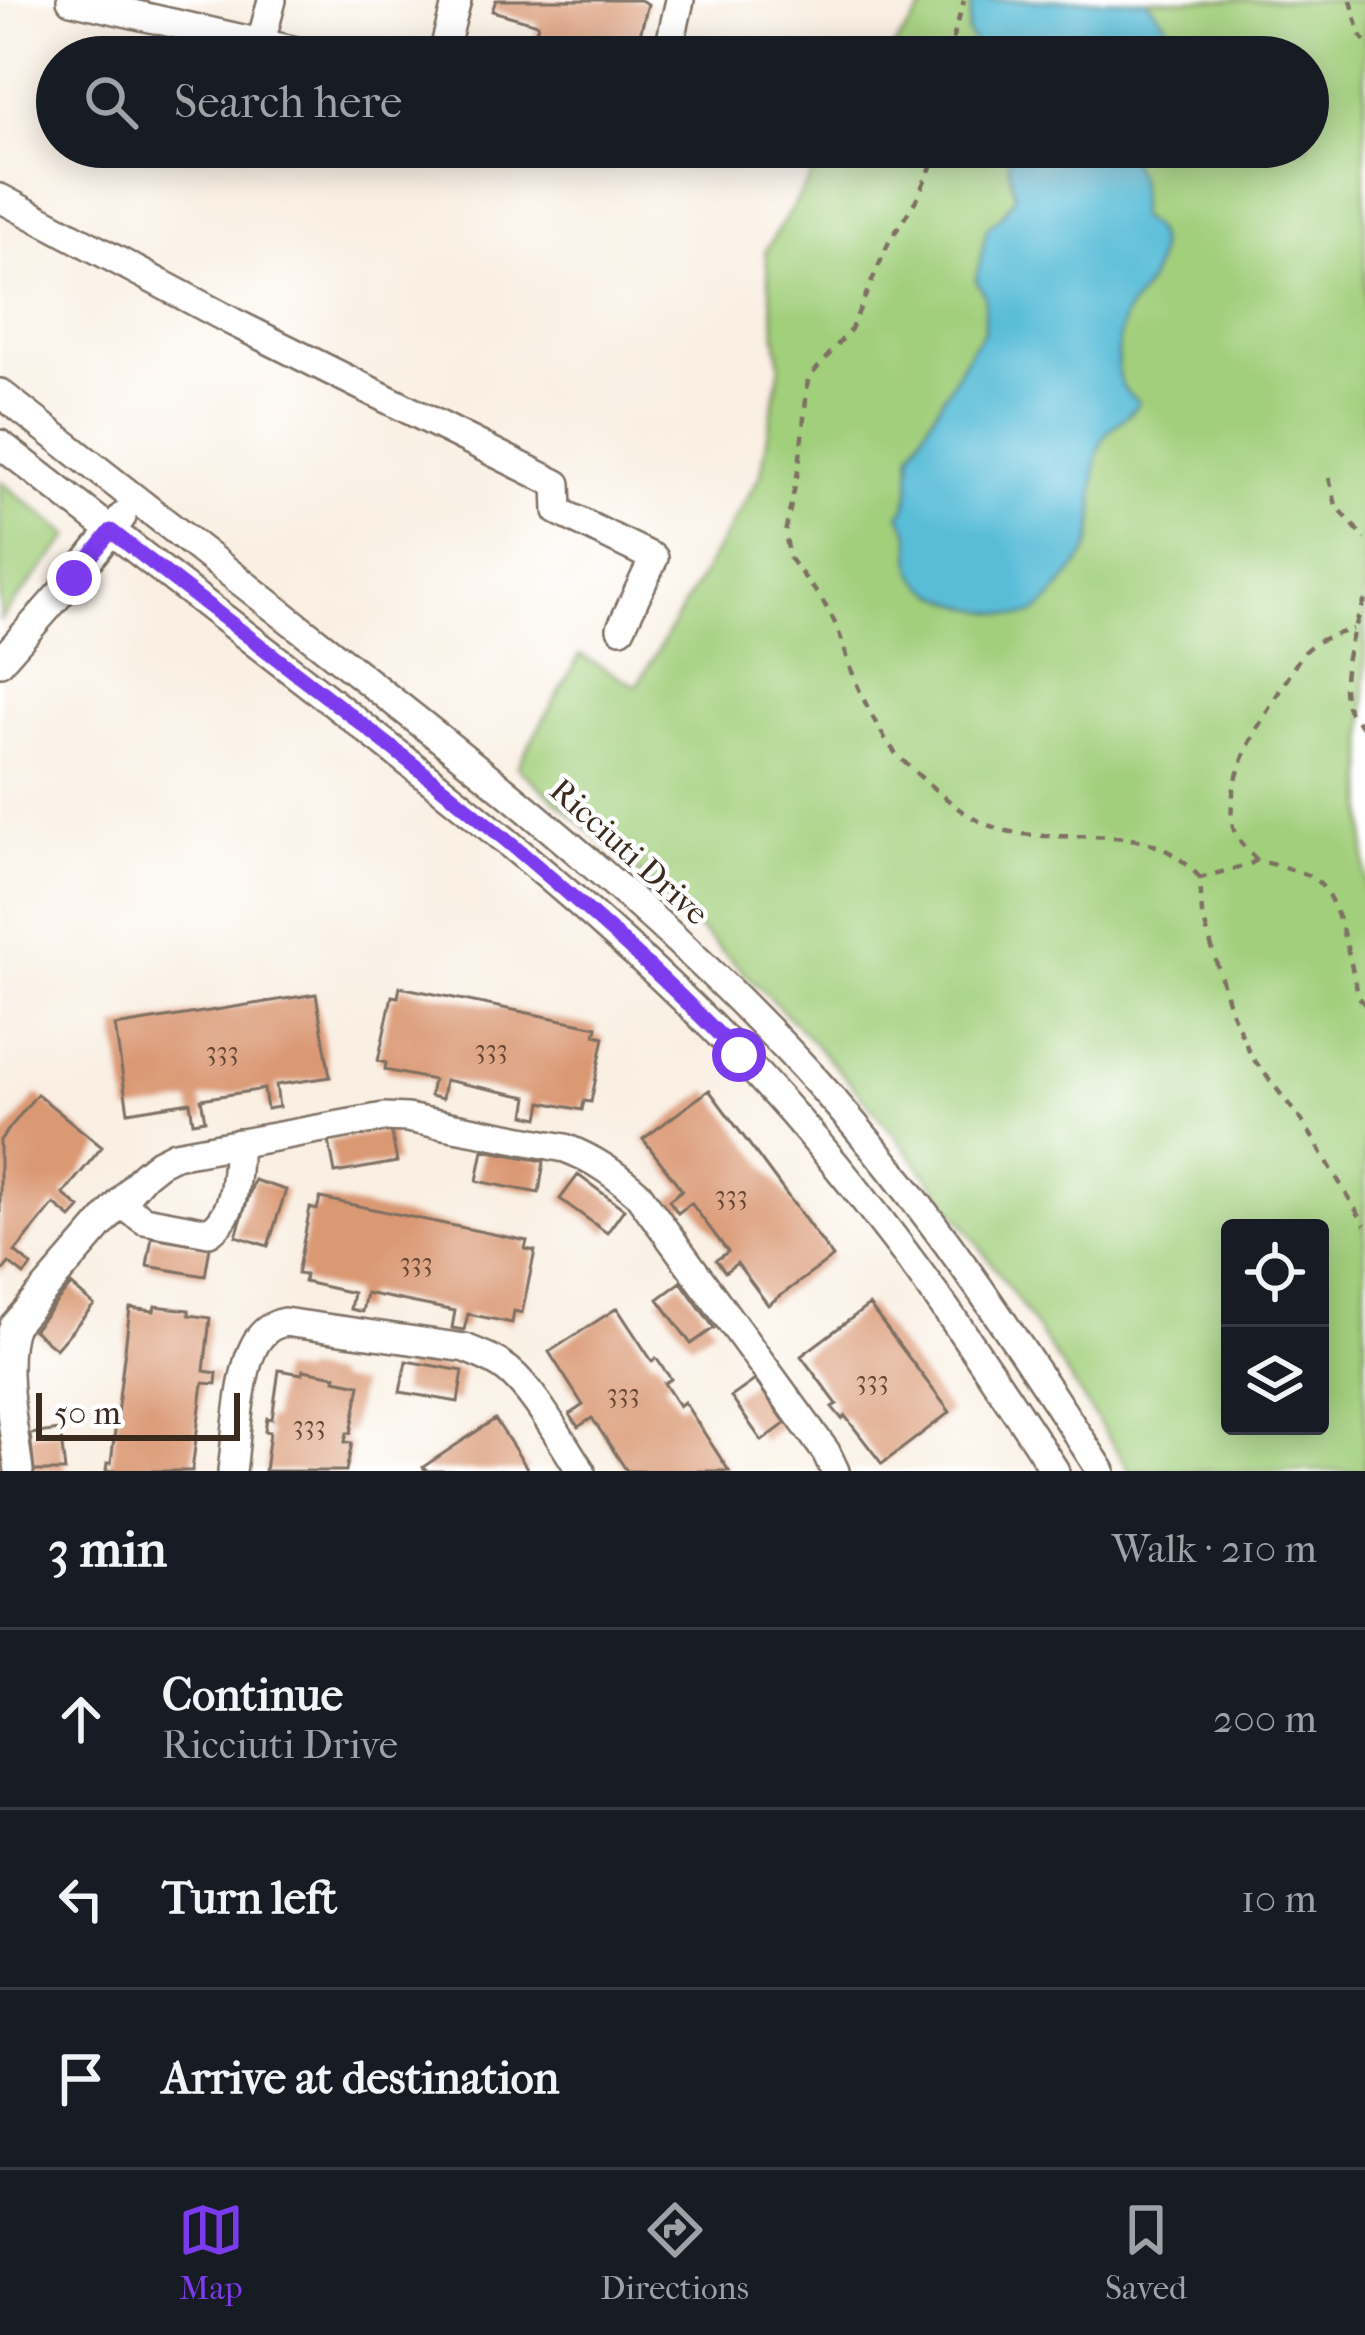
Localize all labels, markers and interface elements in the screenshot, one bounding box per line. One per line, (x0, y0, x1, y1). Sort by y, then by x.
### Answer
search box (36, 36, 1329, 168)
icon: search (78, 69, 144, 135)
text: Search here (174, 76, 402, 129)
route end (47, 551, 101, 605)
street label: Ricciuti Drive (542, 771, 716, 933)
route start (712, 1028, 766, 1082)
house number: 333 (474, 1033, 508, 1065)
house number: 333 (205, 1035, 239, 1067)
house number: 333 (714, 1179, 748, 1211)
map controls (1221, 1219, 1329, 1435)
button: locate (1221, 1219, 1329, 1327)
house number: 333 (399, 1246, 433, 1278)
button: layers (1221, 1327, 1329, 1435)
house number: 333 (855, 1364, 889, 1396)
house number: 333 (606, 1377, 640, 1409)
scale bar (36, 1387, 240, 1440)
text: 50 m (54, 1394, 121, 1433)
house number: 333 (292, 1409, 326, 1441)
text: 3 min (48, 1519, 167, 1579)
text: Walk · 210 m (1112, 1526, 1317, 1572)
text: Continue (162, 1669, 343, 1722)
icon: ahead (48, 1686, 114, 1752)
text: 200 m (1213, 1696, 1317, 1742)
text: Ricciuti Drive (162, 1722, 398, 1768)
icon: left (48, 1866, 114, 1932)
text: Turn left (162, 1872, 337, 1925)
text: 10 m (1241, 1876, 1317, 1922)
icon: arrive (48, 2046, 114, 2112)
text: Arrive at destination (162, 2052, 559, 2105)
tab: Map (178, 2197, 244, 2308)
tab: Directions (600, 2197, 749, 2308)
tab: Saved (1105, 2197, 1187, 2308)

